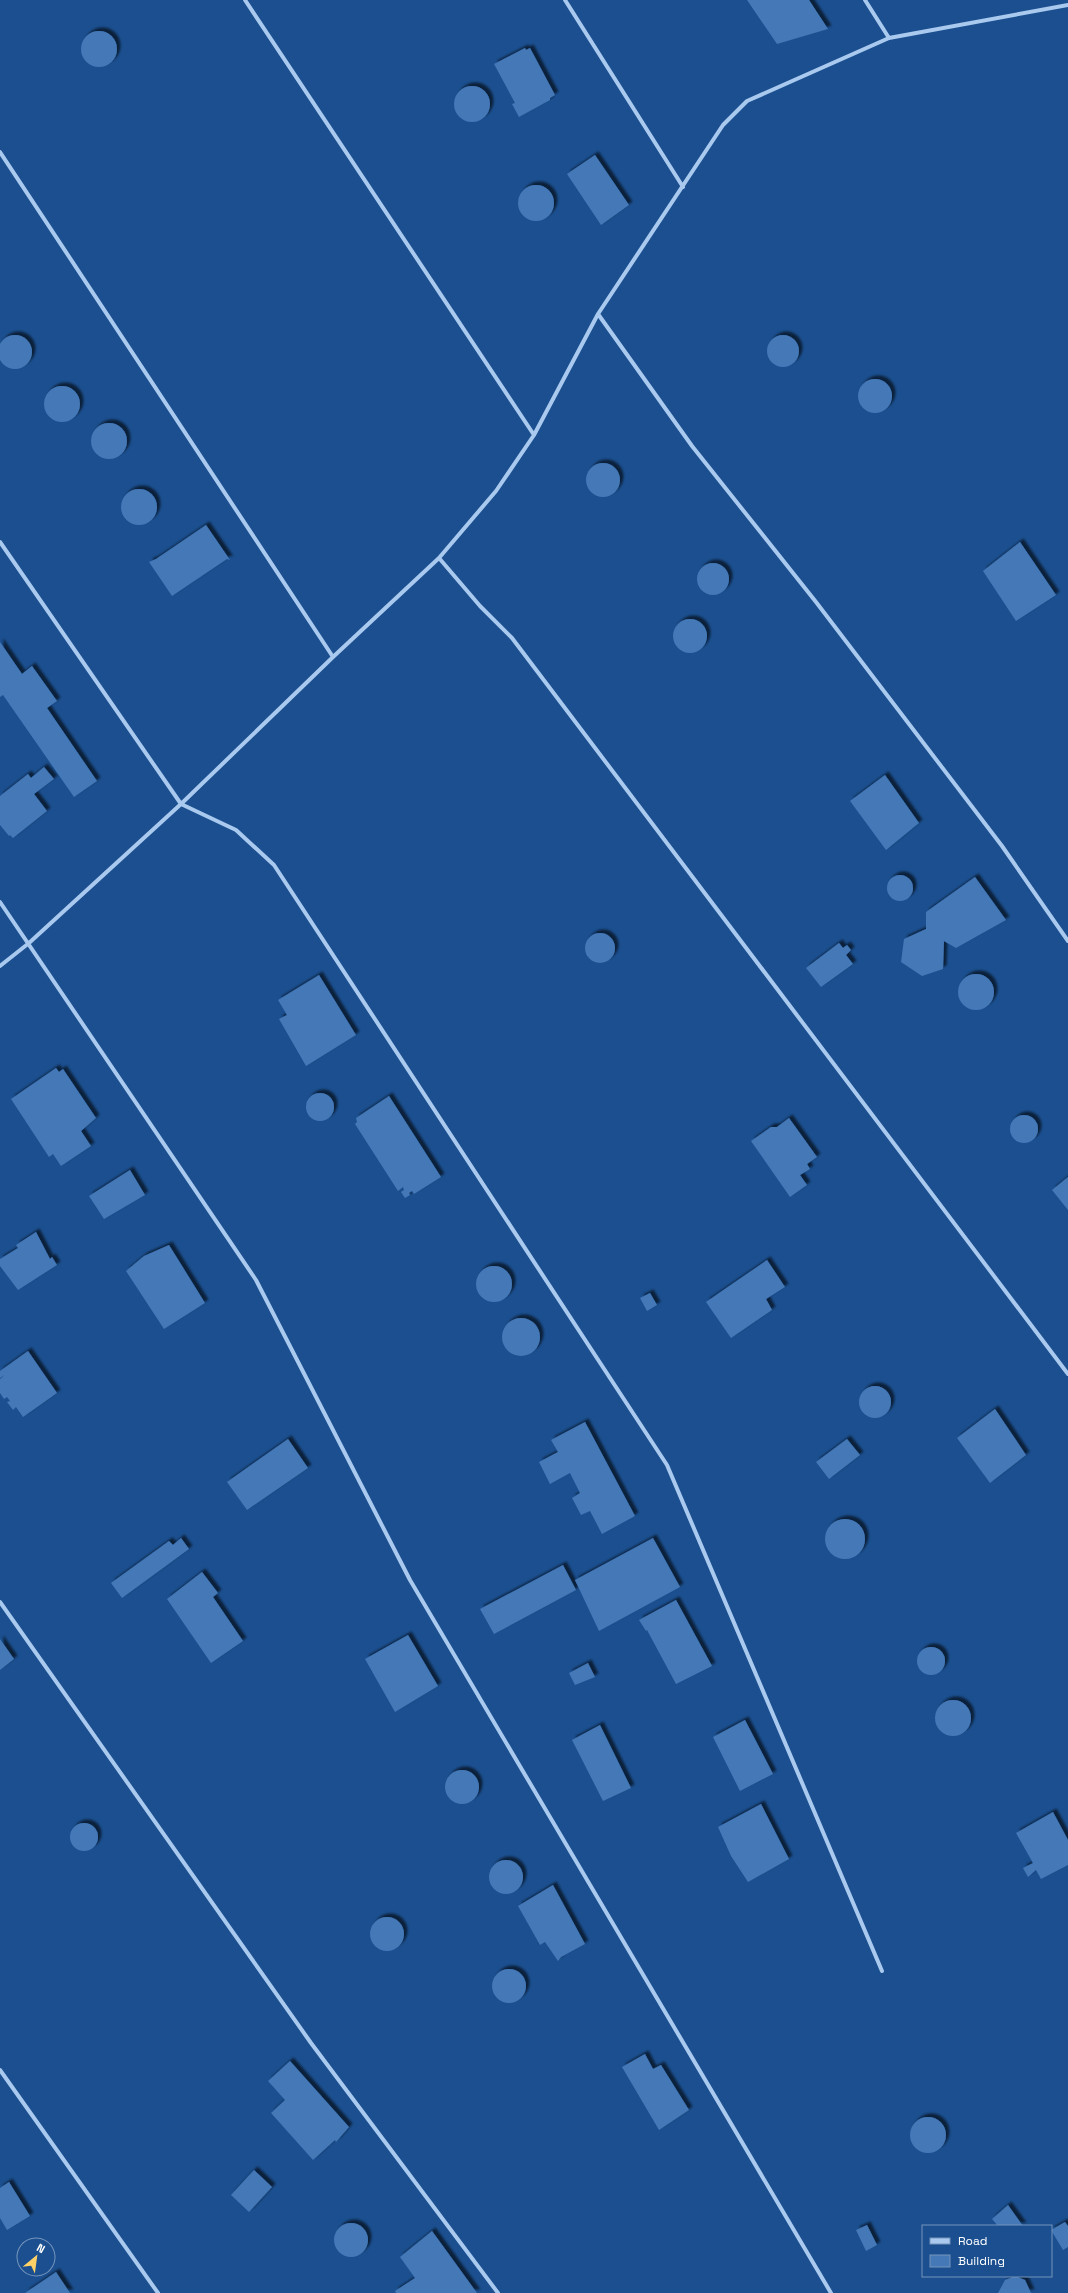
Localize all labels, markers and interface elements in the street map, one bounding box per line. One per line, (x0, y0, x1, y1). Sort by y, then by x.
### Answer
legend (922, 2225, 1052, 2277)
text: Road (958, 2233, 987, 2249)
north arrow (16, 2237, 56, 2277)
text: N (34, 2240, 47, 2256)
text: Building (958, 2253, 1005, 2269)

